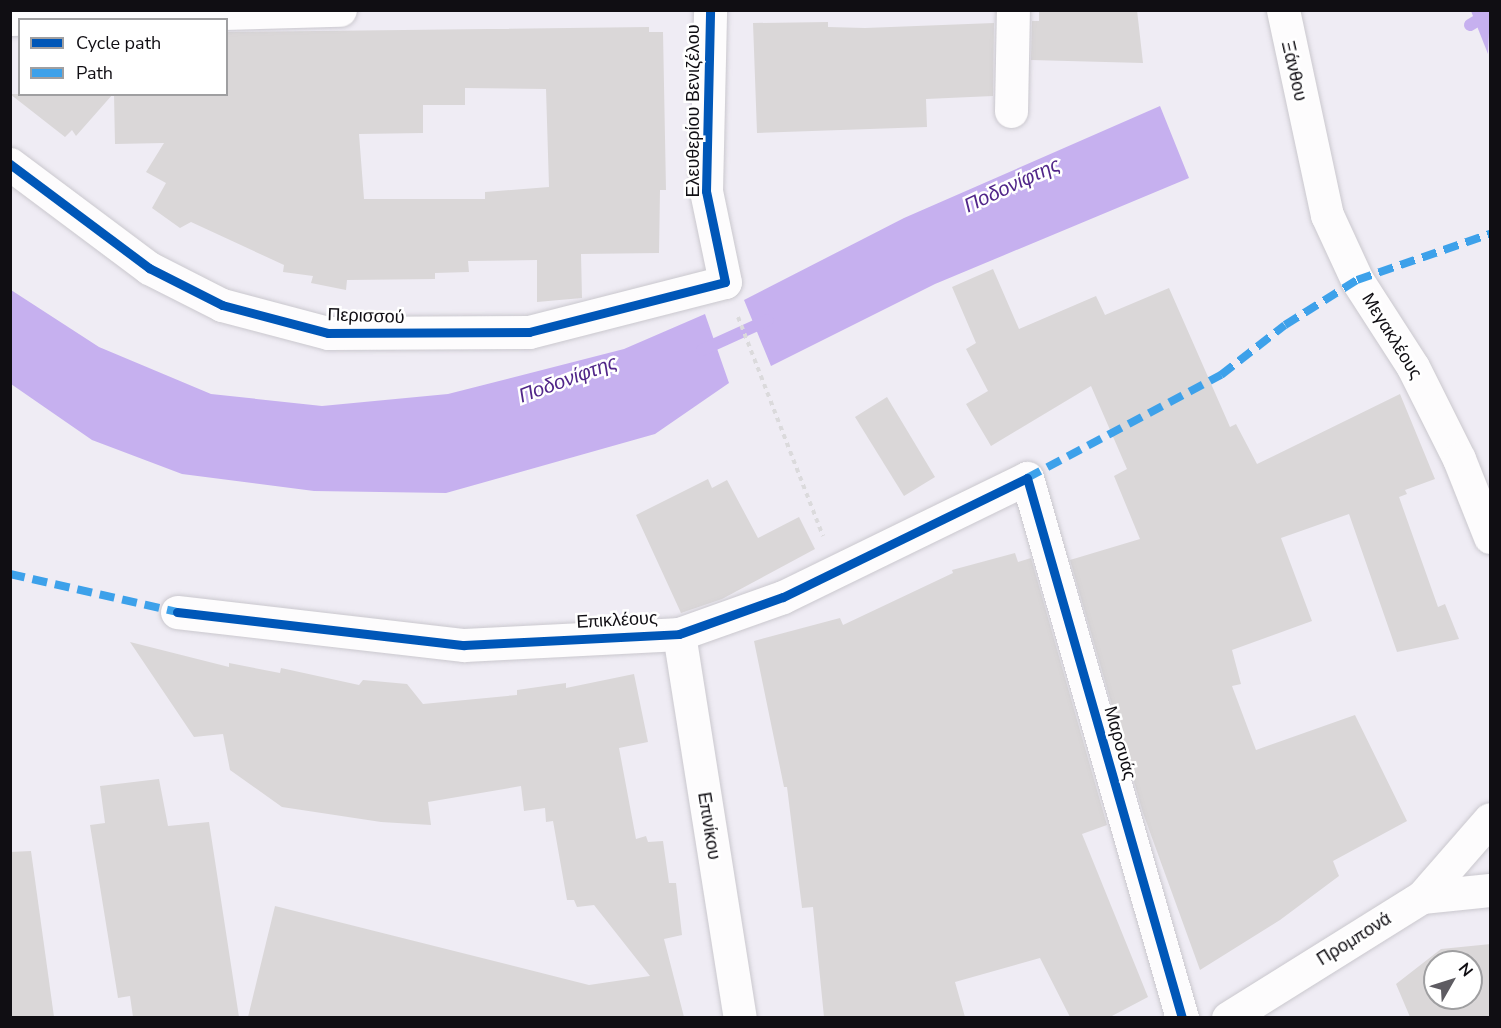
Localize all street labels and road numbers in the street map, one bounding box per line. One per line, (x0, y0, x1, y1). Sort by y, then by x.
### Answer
street label: Ελευθερίου Βενιζέλου (682, 24, 704, 198)
street label: Ξάνθου (1277, 39, 1311, 103)
street label: Μεγακλέους (1357, 289, 1427, 383)
street label: Περισσού (327, 304, 405, 328)
street label: Επικλέους (576, 607, 658, 633)
street label: Μαρσυάς (1099, 704, 1141, 782)
street label: Επινίκου (693, 791, 725, 861)
street label: Προμπονά (1313, 908, 1395, 970)

